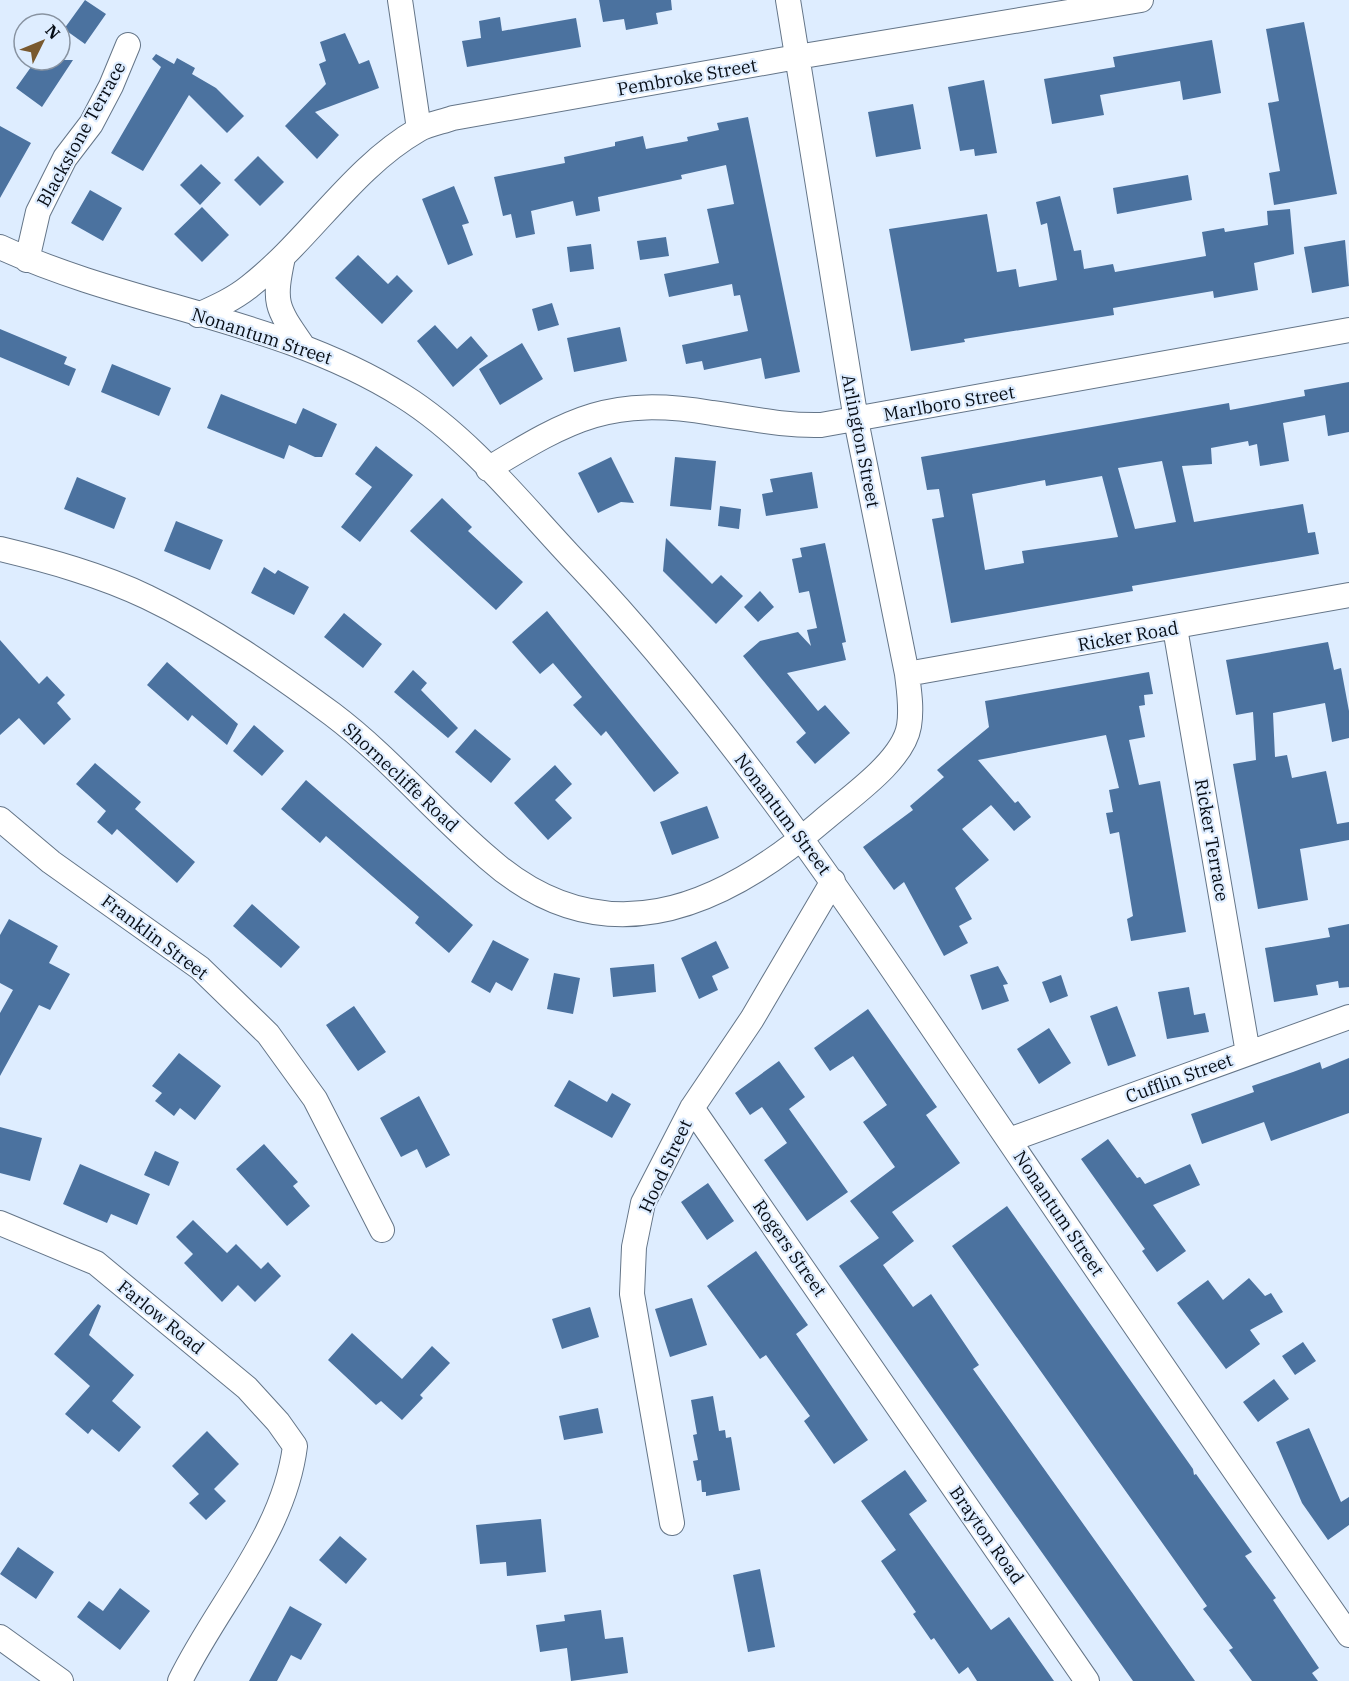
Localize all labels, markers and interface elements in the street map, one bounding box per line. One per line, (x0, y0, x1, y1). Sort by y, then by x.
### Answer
north arrow (12, 12, 72, 72)
text: N (41, 20, 65, 43)
street label: Pembroke Street (615, 53, 759, 101)
street label: Blackstone Terrace (32, 57, 130, 211)
street label: Nonantum Street (189, 302, 335, 370)
street label: Arlington Street (837, 372, 885, 510)
street label: Marlboro Street (882, 380, 1016, 426)
street label: Ricker Road (1076, 616, 1180, 656)
street label: Shornecliffe Road (338, 717, 464, 837)
street label: Nonantum Street (730, 749, 836, 879)
street label: Ricker Terrace (1190, 777, 1234, 903)
street label: Franklin Street (97, 889, 213, 985)
street label: Cufflin Street (1122, 1048, 1236, 1108)
street label: Hood Street (633, 1116, 697, 1216)
street label: Nonantum Street (1009, 1146, 1109, 1280)
street label: Rogers Street (748, 1195, 832, 1301)
street label: Farlow Road (113, 1275, 209, 1359)
street label: Brayton Road (945, 1482, 1029, 1588)

